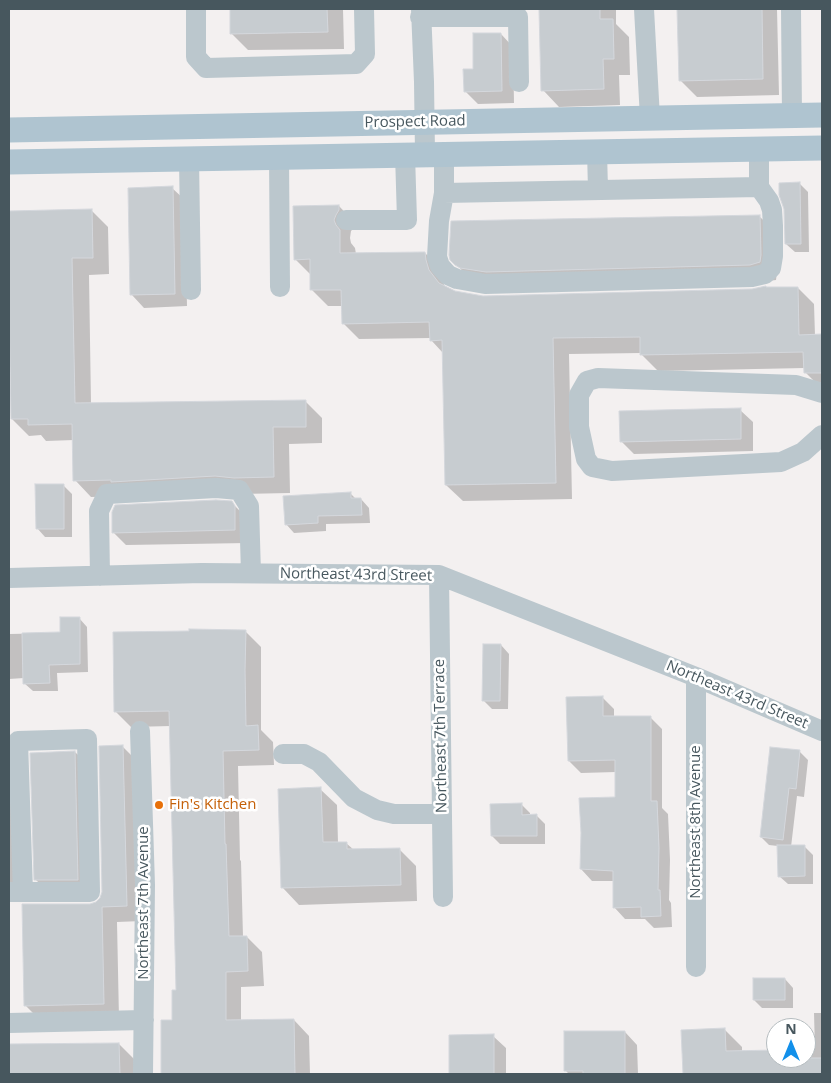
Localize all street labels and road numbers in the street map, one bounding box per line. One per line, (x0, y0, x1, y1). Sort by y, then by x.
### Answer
street label: Prospect Road (364, 112, 466, 132)
street label: Northeast 43rd Street (280, 565, 432, 585)
street label: Northeast 43rd Street (663, 657, 811, 733)
street label: Northeast 7th Terrace (431, 659, 451, 813)
street label: Northeast 8th Avenue (687, 745, 705, 899)
street label: Northeast 7th Avenue (135, 826, 153, 980)

